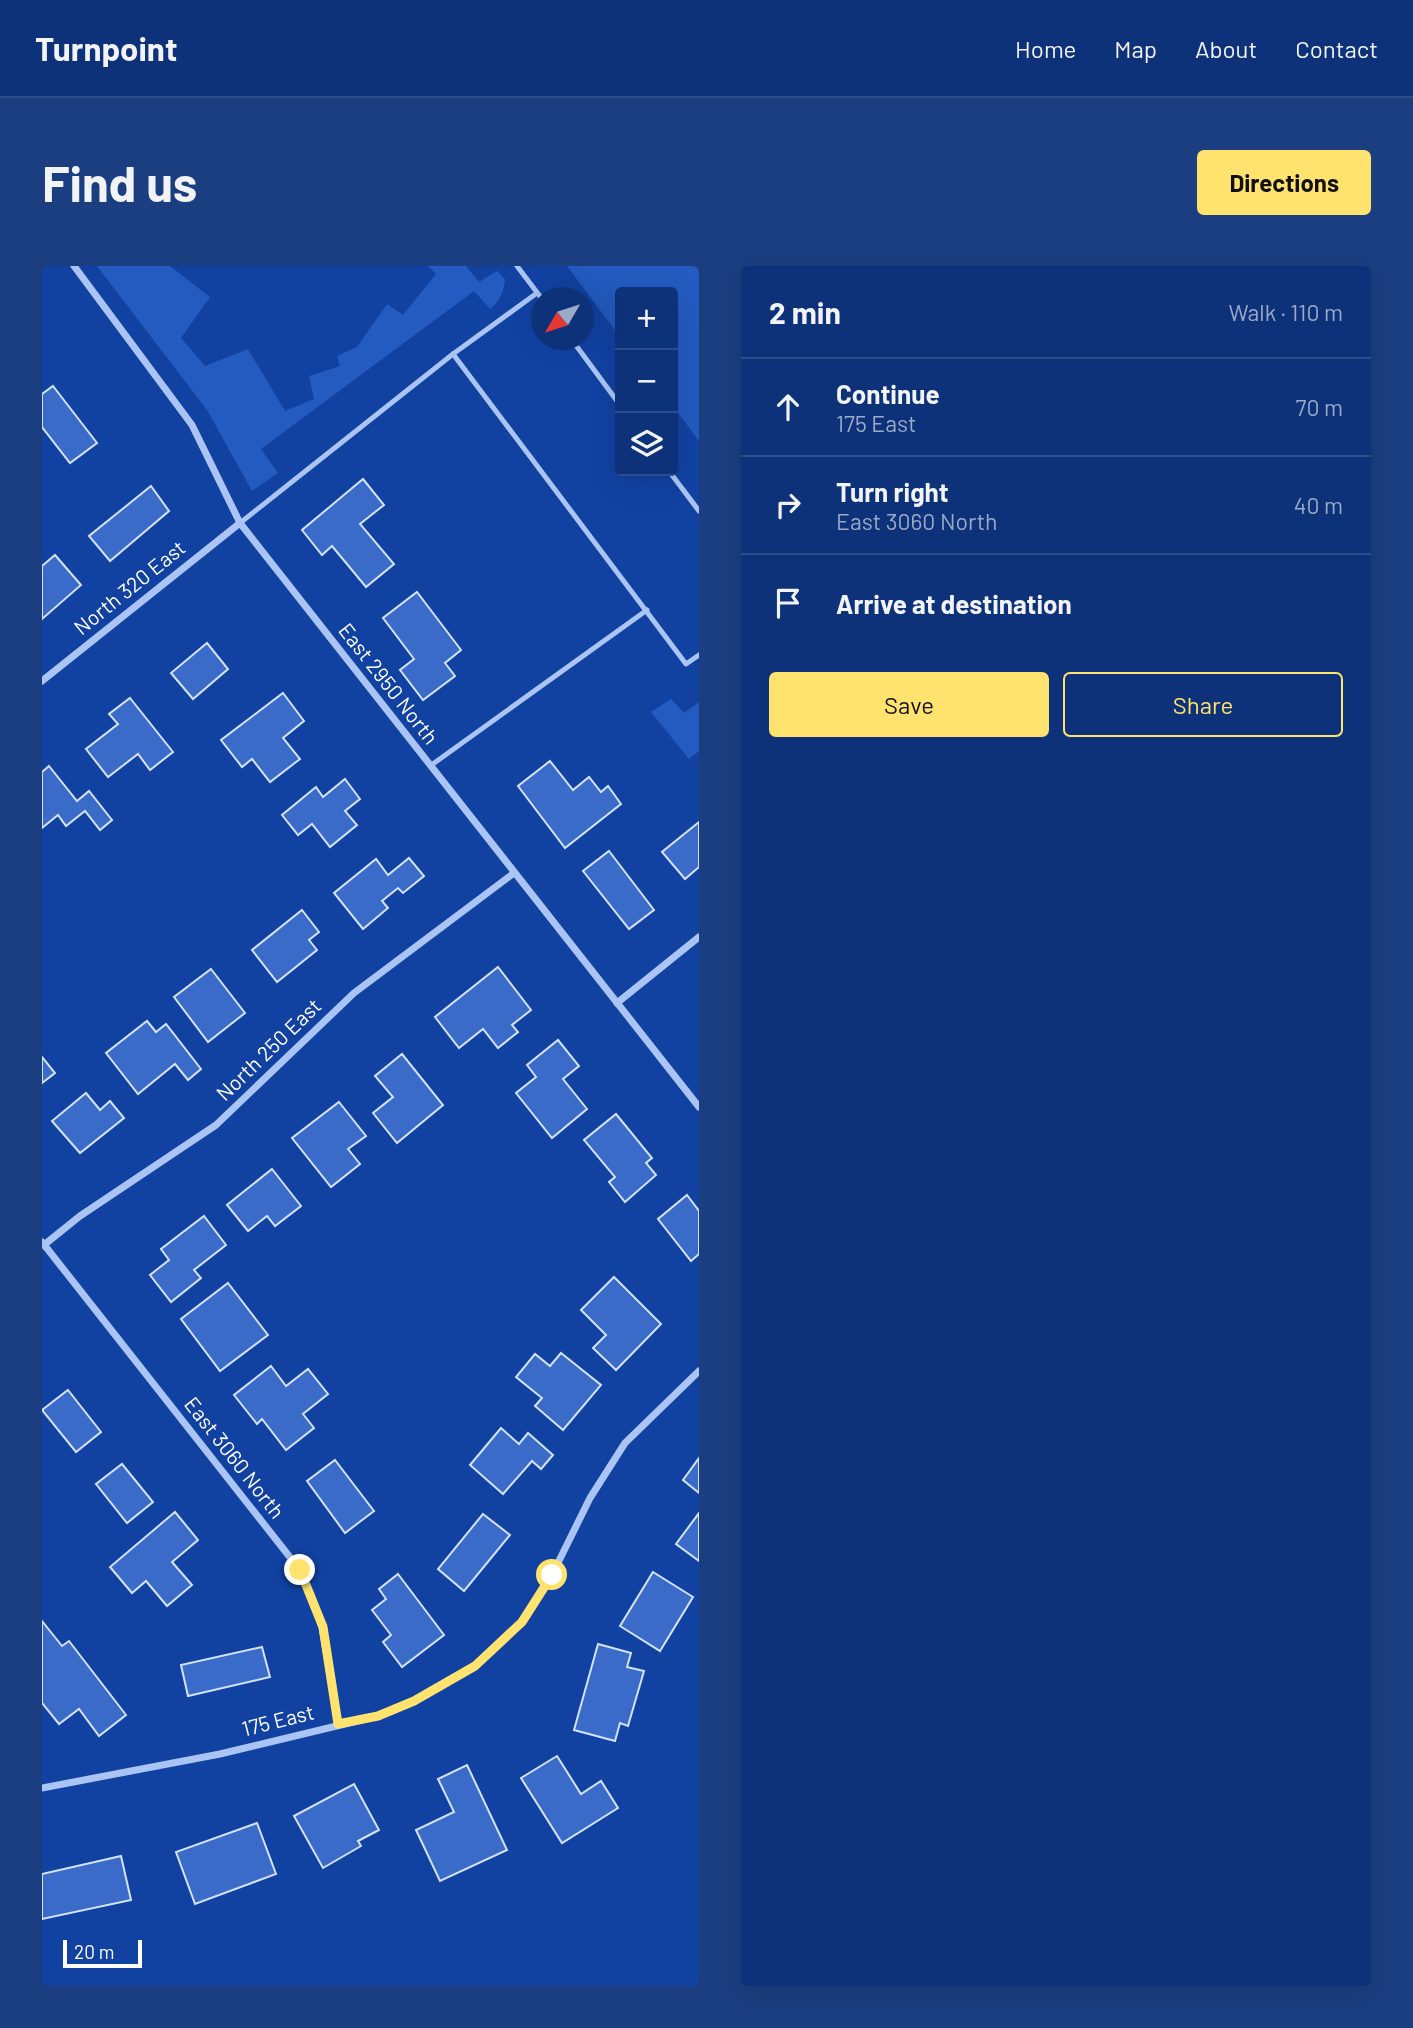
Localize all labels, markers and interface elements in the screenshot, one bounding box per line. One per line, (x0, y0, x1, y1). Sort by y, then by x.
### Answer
text: Turnpoint (35, 28, 177, 68)
text: Home (1015, 34, 1076, 63)
text: Map (1114, 34, 1157, 63)
text: About (1195, 34, 1257, 63)
text: Contact (1295, 34, 1378, 63)
button: Directions (1197, 150, 1371, 215)
text: Find us (42, 153, 197, 212)
north arrow (531, 287, 594, 350)
map controls (615, 287, 678, 476)
button: + (615, 287, 678, 350)
text: 2 min (769, 294, 841, 330)
text: Walk · 110 m (1229, 298, 1343, 326)
button: − (615, 350, 678, 413)
text: Continue (836, 378, 940, 409)
icon: ahead (769, 388, 807, 426)
text: 70 m (1296, 393, 1343, 421)
text: 175 East (836, 409, 916, 437)
button: layers (615, 413, 678, 476)
text: Turn right (836, 476, 949, 507)
icon: right (769, 486, 807, 524)
text: 40 m (1294, 491, 1343, 519)
text: East 3060 North (836, 507, 998, 535)
street label: North 320 East (68, 534, 190, 639)
icon: arrive (769, 584, 807, 622)
text: Arrive at destination (836, 588, 1072, 619)
street label: East 2950 North (334, 617, 444, 749)
button: Save (769, 672, 1049, 737)
button: Share (1063, 672, 1343, 737)
street label: North 250 East (210, 993, 326, 1105)
street label: East 3060 North (180, 1391, 290, 1523)
route end (284, 1554, 315, 1585)
route start (536, 1559, 567, 1590)
street label: 175 East (239, 1699, 316, 1741)
scale bar (63, 1937, 142, 1969)
text: 20 m (74, 1940, 114, 1963)

